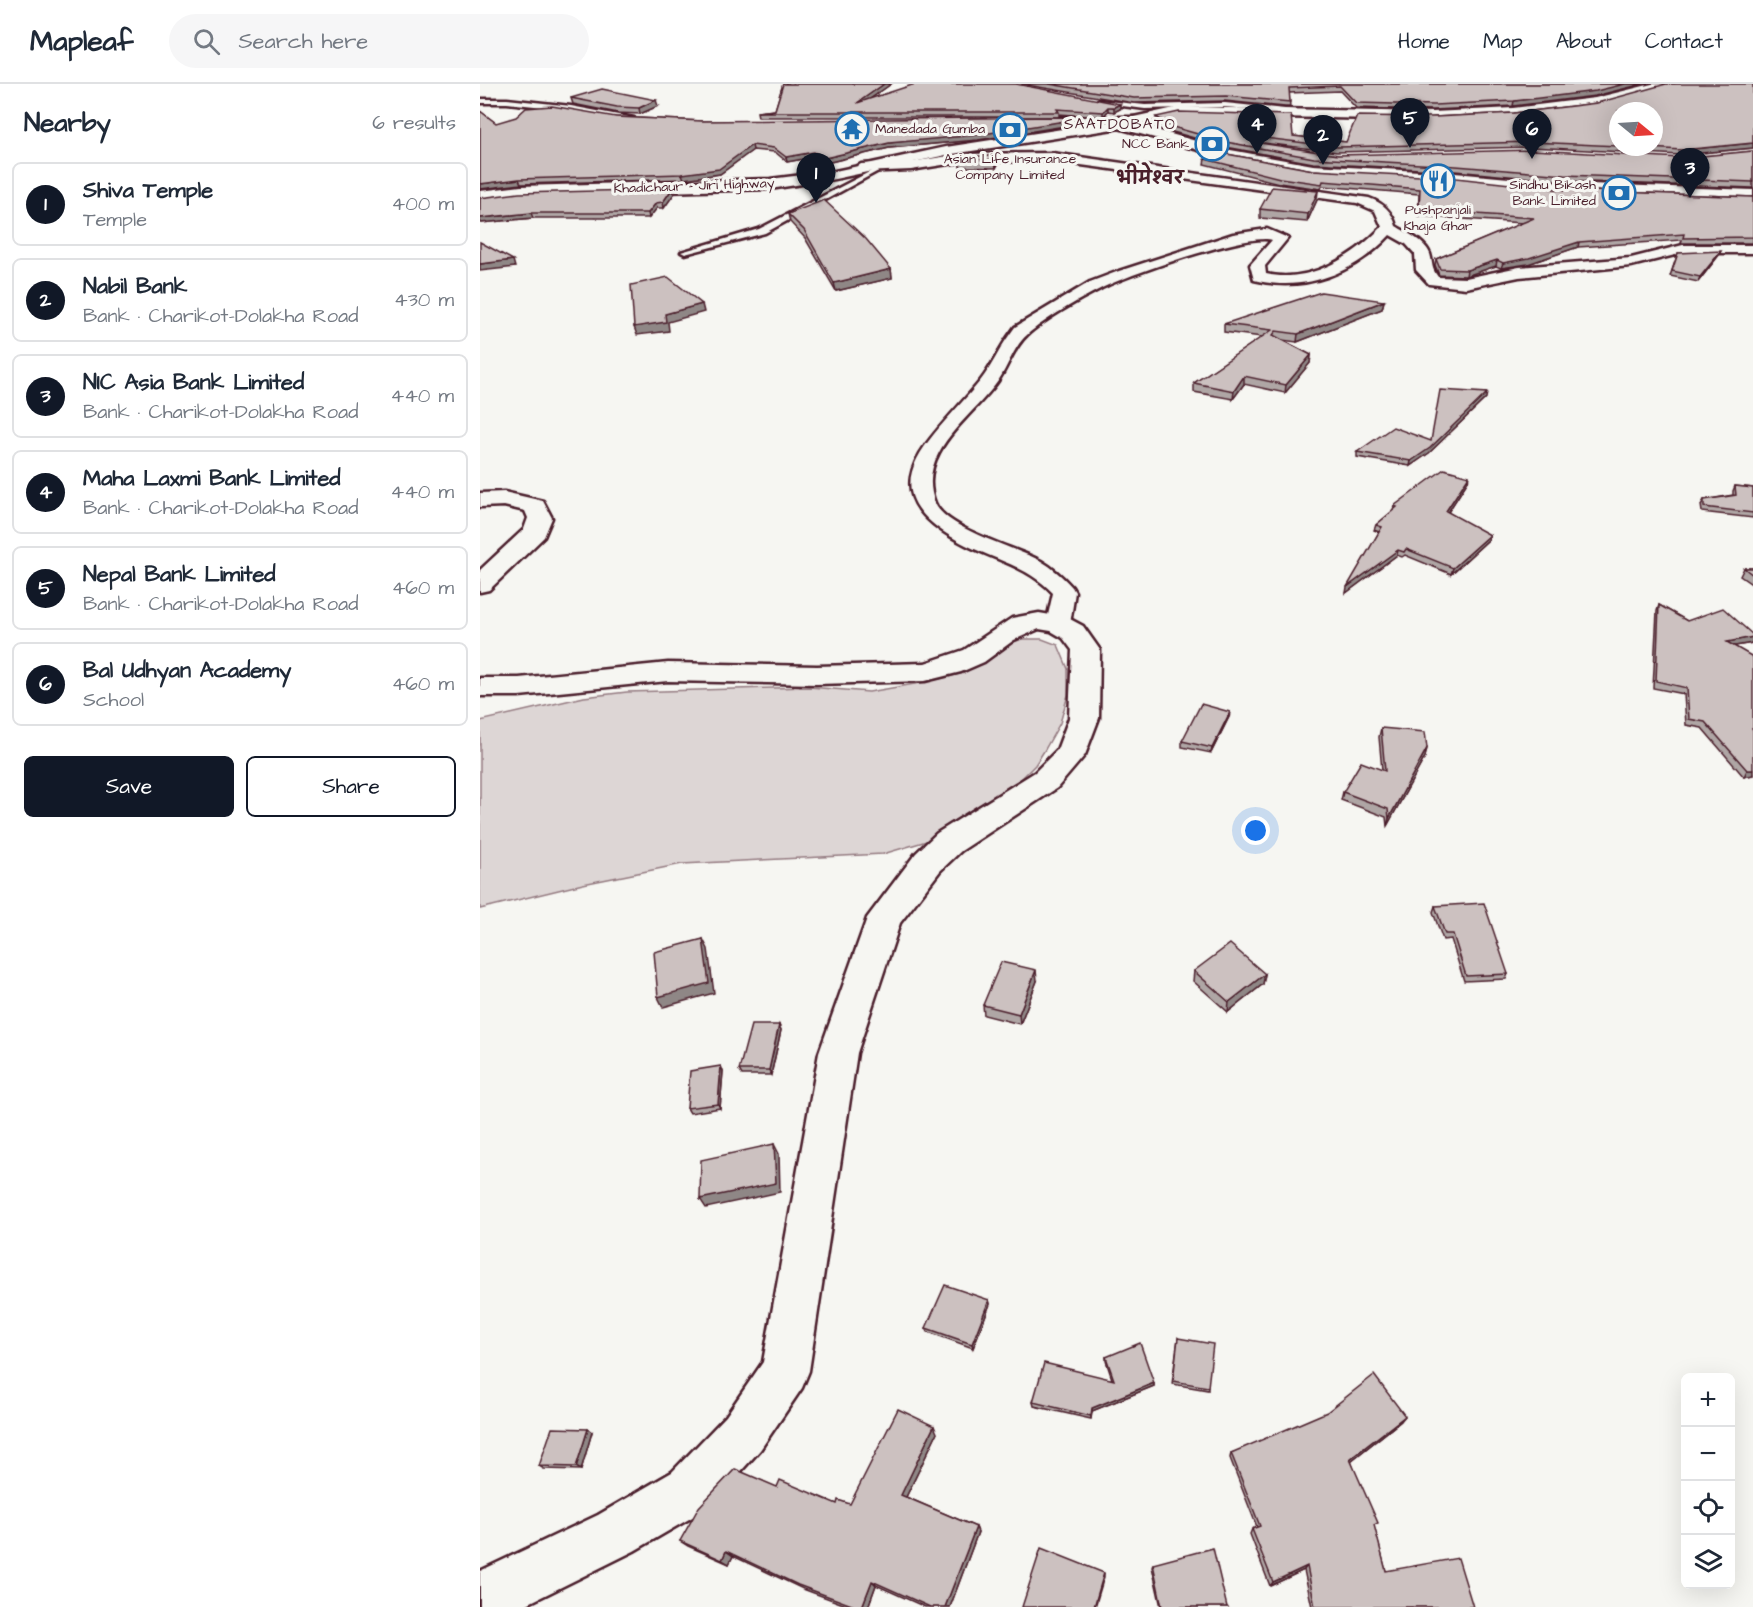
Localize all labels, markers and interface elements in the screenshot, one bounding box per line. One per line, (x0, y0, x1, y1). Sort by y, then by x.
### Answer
search box (169, 14, 589, 68)
text: Mapleaf (30, 22, 133, 61)
icon: search (190, 25, 223, 58)
text: Search here (238, 26, 368, 57)
text: Home (1398, 27, 1450, 56)
text: Map (1483, 27, 1523, 56)
text: About (1556, 27, 1612, 56)
text: Contact (1645, 27, 1723, 56)
pin: 5 (1390, 98, 1430, 148)
north arrow (1609, 102, 1663, 156)
pin: 4 (1238, 104, 1276, 154)
text: Nearby (24, 105, 111, 141)
text: 6 results (372, 109, 456, 137)
pin: 6 (1512, 110, 1552, 159)
temple icon: Manedada Gumba (834, 111, 870, 147)
bank icon: Asian Life Insurance Company Limited (992, 112, 1028, 148)
district label: SAATDOBATO (1064, 114, 1176, 135)
pin: 2 (1304, 116, 1342, 165)
place label: Manedada Gumba (875, 119, 985, 139)
bank icon: NCC Bank (1194, 126, 1230, 162)
place label: NCC Bank (1122, 134, 1189, 154)
pin: 3 (1670, 148, 1710, 198)
place label: Asian Life Insurance Company Limited (944, 149, 1077, 185)
pin: 1 (796, 154, 836, 203)
district label: भीमेश्वर (1117, 162, 1186, 191)
restaurant icon: Pushpanjali Khaja Ghar (1420, 163, 1456, 199)
street label: Khadichaur - Jiri Highway (613, 173, 775, 199)
text: Shiva Temple (83, 175, 213, 206)
place label: Sindhu Bikash Bank Limited (1509, 175, 1596, 211)
bank icon: Sindhu Bikash Bank Limited (1601, 175, 1637, 211)
text: 1 (44, 190, 47, 218)
text: 400 m (392, 190, 454, 218)
place label: Pushpanjali Khaja Ghar (1403, 200, 1473, 236)
text: Temple (83, 206, 147, 234)
text: Nabil Bank (83, 271, 187, 302)
text: 2 (40, 286, 51, 314)
text: 430 m (394, 286, 454, 314)
text: Bank · Charikot-Dolakha Road (83, 302, 359, 330)
text: NIC Asia Bank Limited (83, 367, 304, 398)
text: 3 (40, 382, 51, 410)
text: 440 m (391, 382, 454, 410)
text: Bank · Charikot-Dolakha Road (83, 398, 359, 426)
text: Maha Laxmi Bank Limited (83, 463, 341, 494)
text: 4 (39, 478, 52, 506)
text: 440 m (391, 478, 454, 506)
text: Bank · Charikot-Dolakha Road (83, 494, 359, 522)
text: Nepal Bank Limited (83, 559, 276, 590)
text: 5 (38, 574, 53, 602)
text: 460 m (392, 574, 454, 602)
text: Bank · Charikot-Dolakha Road (83, 590, 359, 618)
text: Bal Udhyan Academy (83, 655, 291, 686)
text: 6 (39, 670, 52, 698)
text: 460 m (392, 670, 454, 698)
text: School (83, 686, 144, 714)
button: Save (24, 756, 234, 817)
button: Share (246, 756, 456, 817)
your location (1241, 816, 1270, 845)
map controls (1681, 1373, 1735, 1589)
button: + (1681, 1373, 1735, 1427)
button: − (1681, 1427, 1735, 1481)
button: locate (1681, 1481, 1735, 1535)
button: layers (1681, 1535, 1735, 1589)

